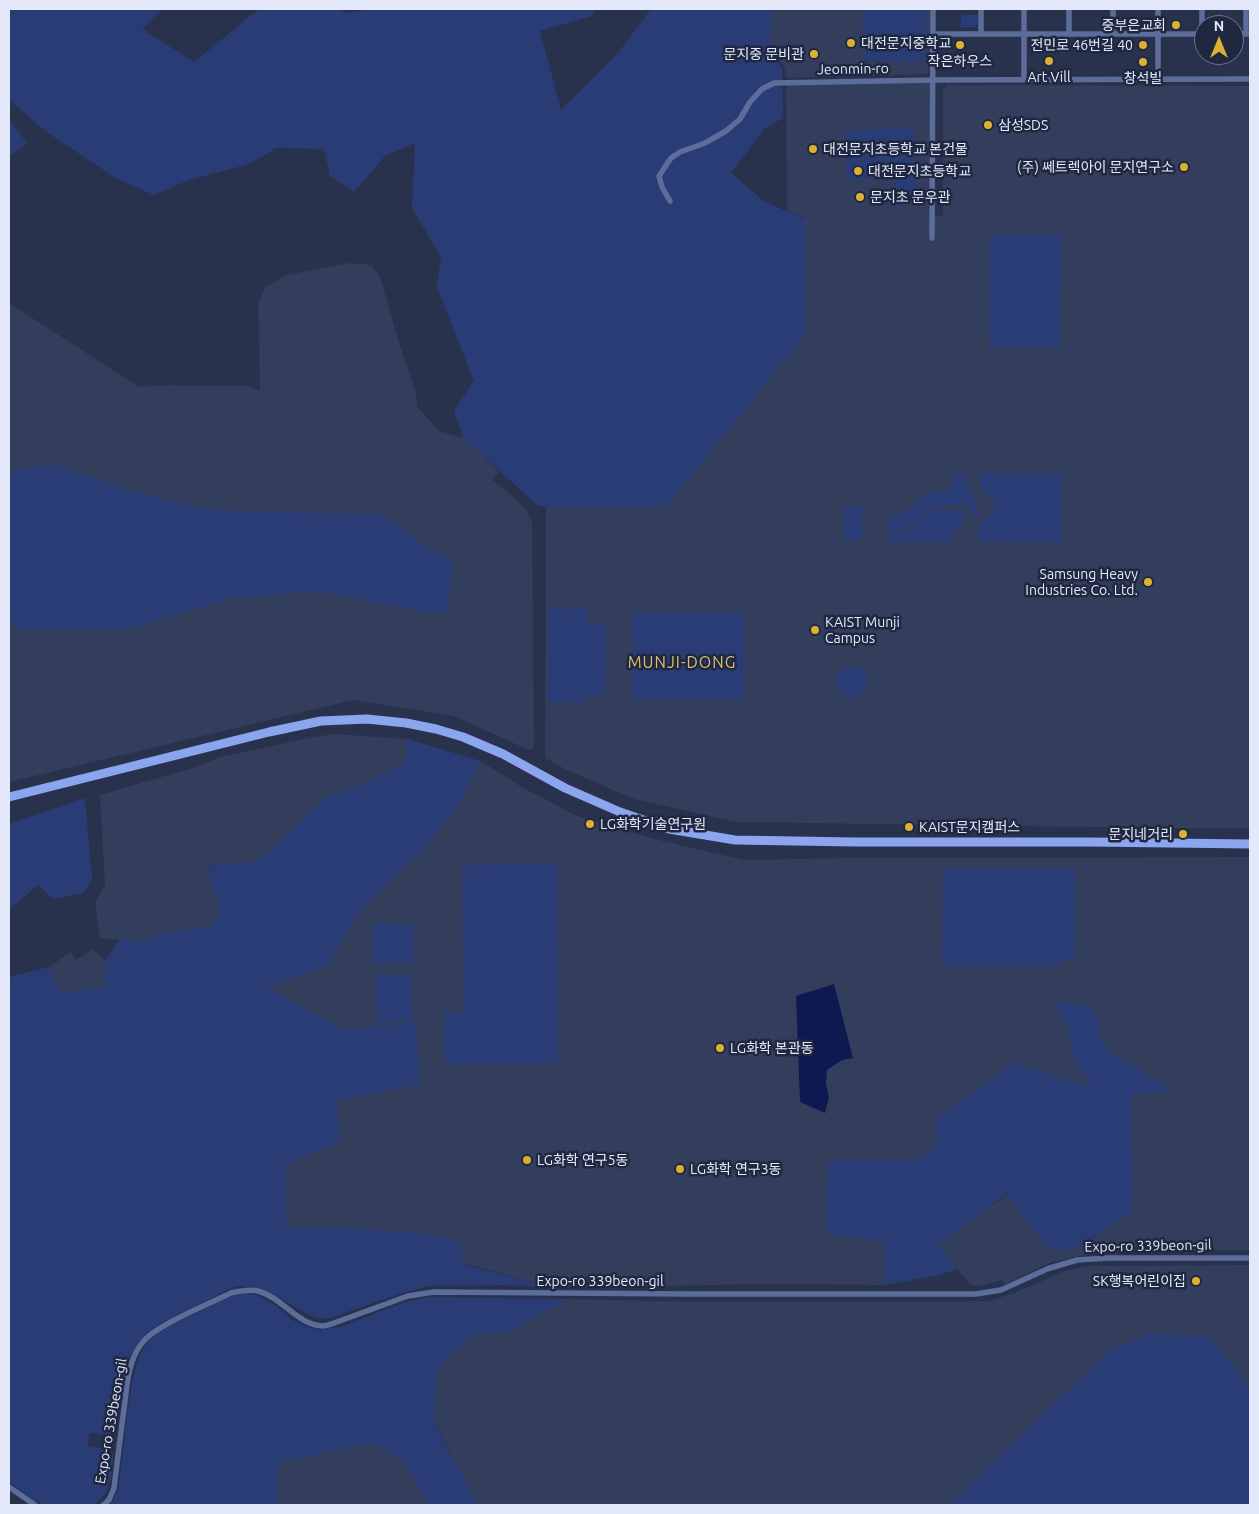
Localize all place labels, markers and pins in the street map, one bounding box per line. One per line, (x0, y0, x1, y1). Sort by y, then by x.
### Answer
place label: 중부은교회 (1102, 17, 1166, 33)
marker: 중부은교회 (1170, 19, 1182, 31)
place label: 대전문지중학교 (861, 35, 951, 51)
marker: 대전문지중학교 (845, 37, 857, 49)
place label: 전민로 46번길 40 (1031, 37, 1133, 53)
marker: 작은하우스 (954, 39, 966, 51)
marker: 전민로 46번길 40 (1137, 39, 1149, 51)
place label: 문지중 문비관 (724, 46, 804, 62)
marker: 문지중 문비관 (808, 48, 820, 60)
place label: 작은하우스 (928, 53, 992, 69)
marker: Art Vill (1043, 55, 1055, 67)
marker: 창석빌 (1137, 56, 1149, 68)
place label: Art Vill (1027, 69, 1071, 85)
place label: 창석빌 (1124, 70, 1162, 86)
place label: 삼성SDS (998, 117, 1048, 133)
marker: 삼성SDS (982, 119, 994, 131)
place label: 대전문지초등학교 본건물 (823, 141, 968, 157)
marker: 대전문지초등학교 본건물 (807, 143, 819, 155)
place label: (주) 쎄트렉아이 문지연구소 (1017, 159, 1174, 175)
marker: (주) 쎄트렉아이 문지연구소 (1178, 161, 1190, 173)
place label: 대전문지초등학교 (868, 163, 971, 179)
marker: 대전문지초등학교 (852, 165, 864, 177)
place label: 문지초 문우관 (870, 189, 950, 205)
marker: 문지초 문우관 (854, 191, 866, 203)
place label: Samsung Heavy Industries Co. Ltd. (1025, 566, 1138, 598)
marker: Samsung Heavy Industries Co. Ltd. (1142, 576, 1154, 588)
place label: KAIST Munji Campus (825, 614, 900, 646)
marker: KAIST Munji Campus (809, 624, 821, 636)
place label: LG화학기술연구원 (600, 816, 706, 832)
marker: LG화학기술연구원 (584, 818, 596, 830)
place label: KAIST문지캠퍼스 (919, 819, 1020, 835)
marker: KAIST문지캠퍼스 (903, 821, 915, 833)
place label: 문지네거리 (1109, 826, 1173, 842)
marker: 문지네거리 (1177, 828, 1189, 840)
place label: LG화학 본관동 (730, 1040, 814, 1056)
marker: LG화학 본관동 (714, 1042, 726, 1054)
place label: LG화학 연구5동 (537, 1152, 628, 1168)
marker: LG화학 연구5동 (521, 1154, 533, 1166)
place label: LG화학 연구3동 (690, 1161, 781, 1177)
marker: LG화학 연구3동 (674, 1163, 686, 1175)
place label: SK행복어린이집 (1093, 1273, 1186, 1289)
marker: SK행복어린이집 (1190, 1275, 1202, 1287)

